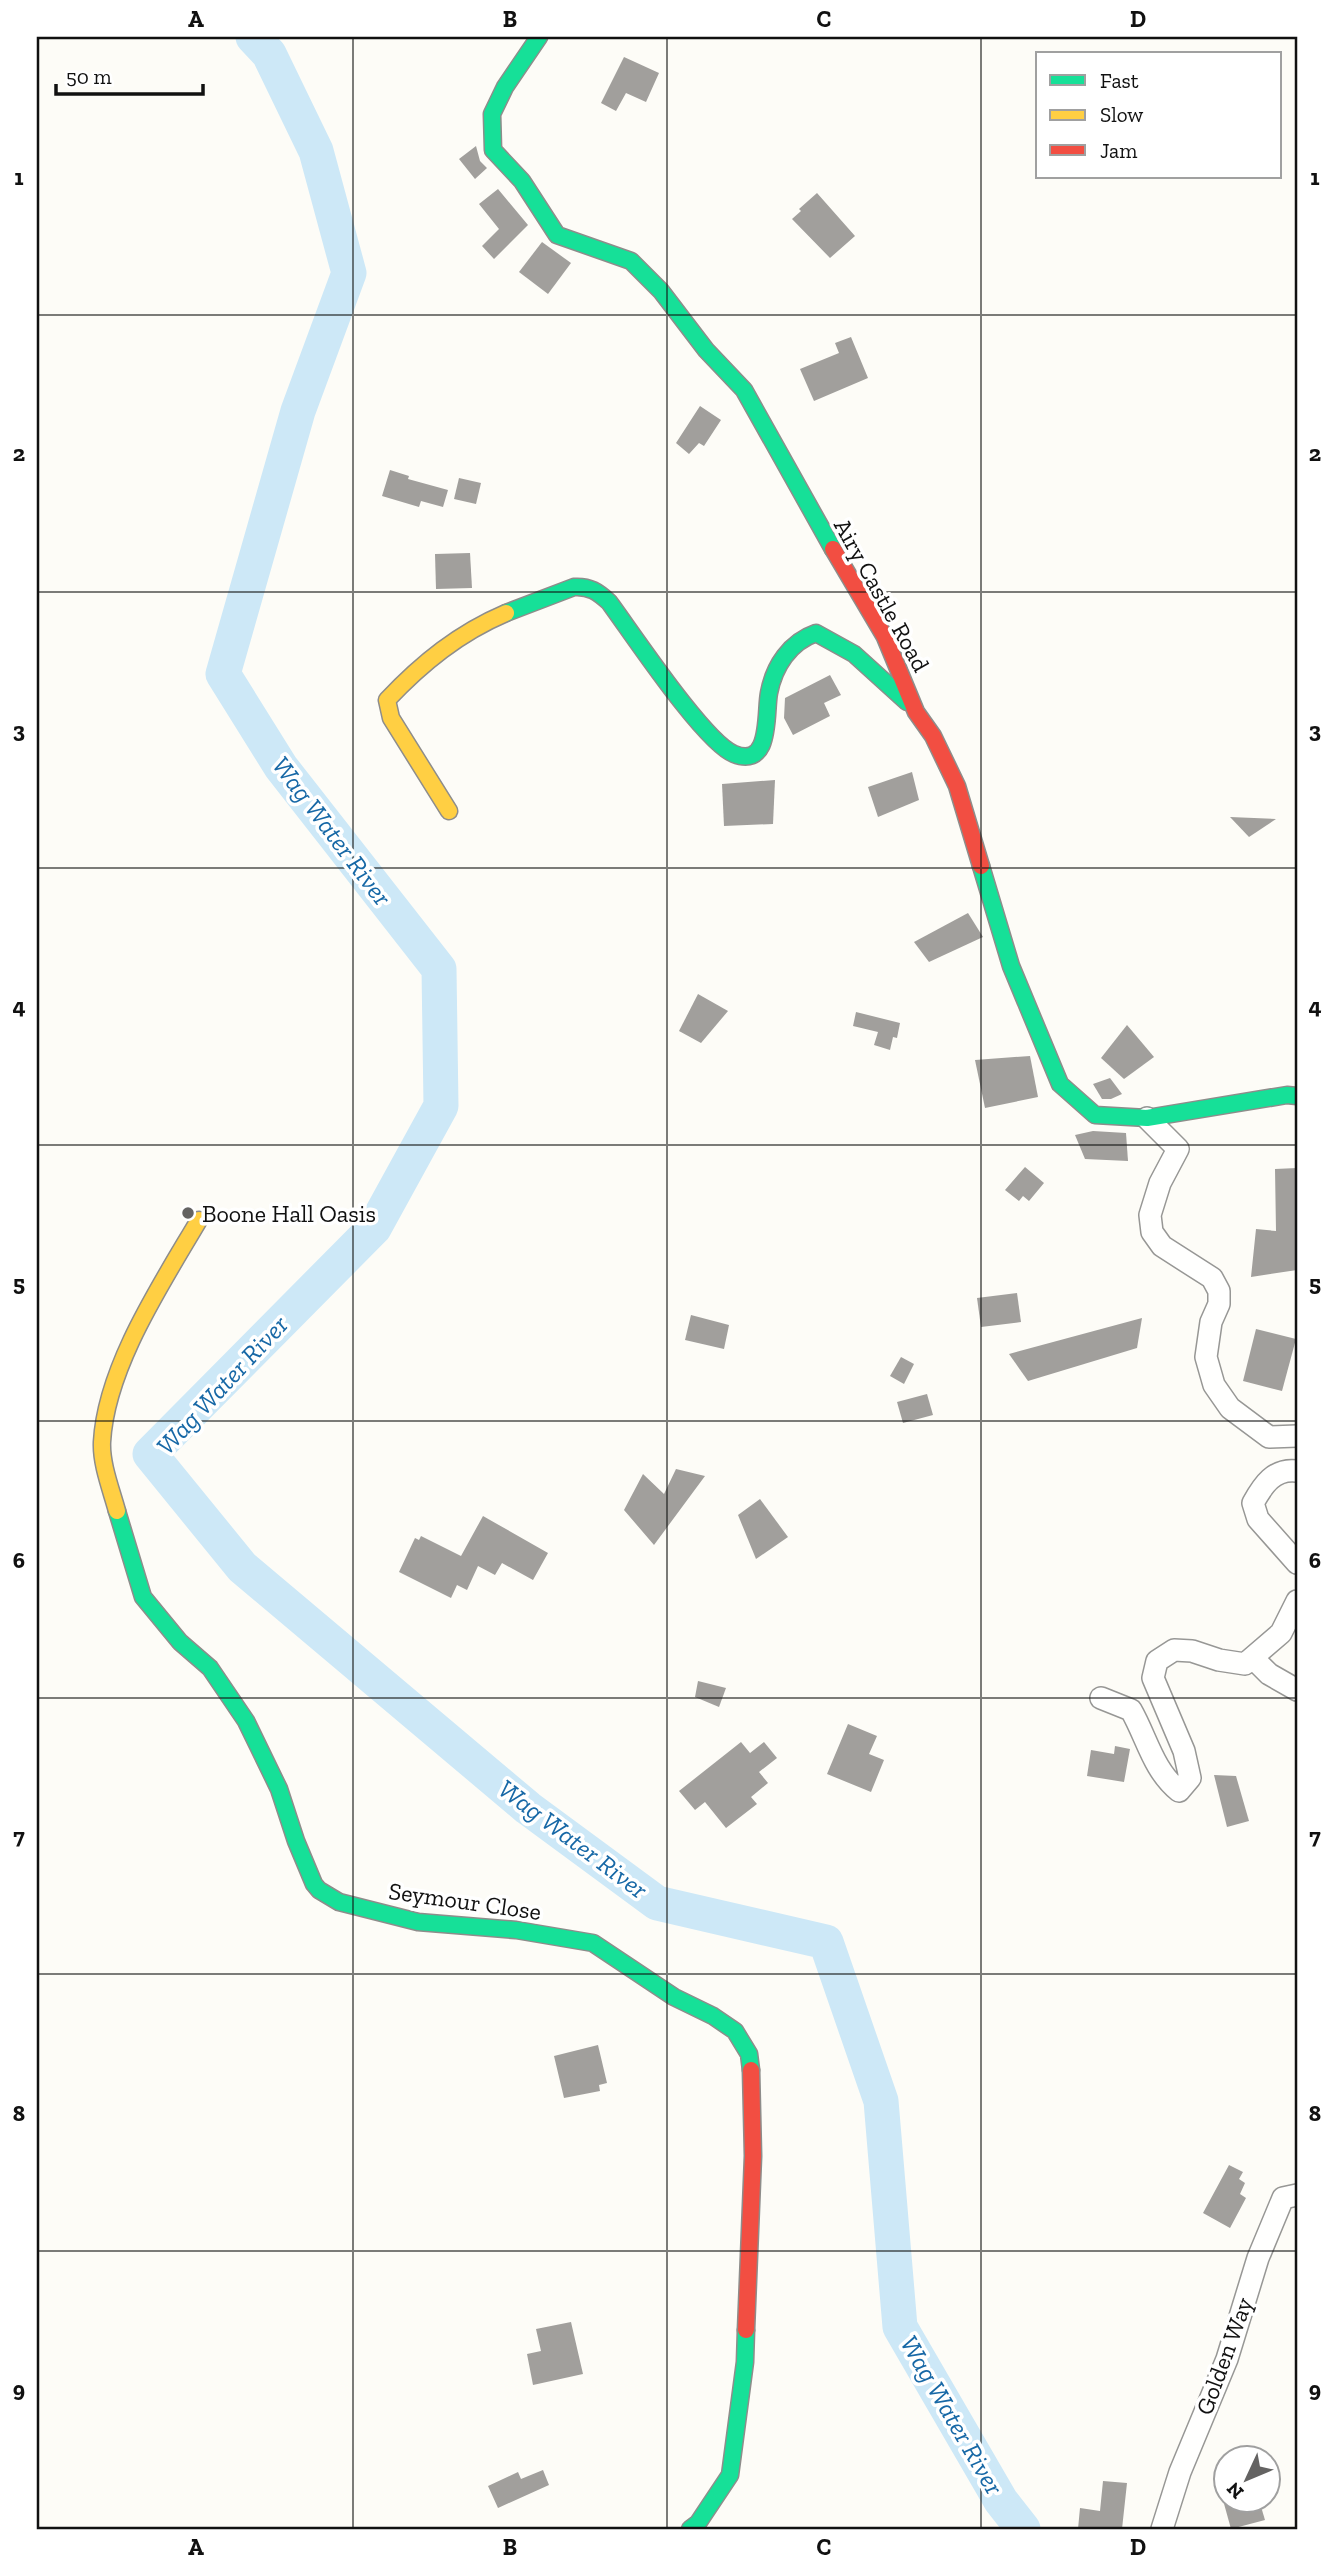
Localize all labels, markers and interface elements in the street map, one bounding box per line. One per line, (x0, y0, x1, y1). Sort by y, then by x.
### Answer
text: A (188, 5, 204, 33)
text: B (503, 5, 517, 33)
text: C (817, 5, 831, 33)
text: D (1130, 5, 1146, 33)
scale bar (56, 52, 203, 96)
legend (1036, 52, 1282, 178)
text: 50 m (66, 64, 112, 89)
text: Fast (1100, 68, 1139, 93)
text: Slow (1100, 102, 1143, 127)
text: Jam (1100, 138, 1137, 163)
text: 1 (14, 163, 24, 191)
text: 1 (1310, 163, 1320, 191)
text: 2 (13, 439, 25, 467)
text: 2 (1309, 439, 1321, 467)
street label: Airy Castle Road (828, 513, 936, 677)
text: 3 (13, 716, 25, 744)
text: 3 (1309, 716, 1321, 744)
water label: Wag Water River (265, 750, 399, 912)
text: 4 (12, 992, 26, 1020)
text: 4 (1308, 992, 1322, 1020)
place label: Boone Hall Oasis (202, 1199, 376, 1228)
marker: Boone Hall Oasis (180, 1205, 196, 1221)
text: 5 (13, 1269, 25, 1297)
text: 5 (1309, 1269, 1321, 1297)
water label: Wag Water River (149, 1309, 295, 1461)
text: 6 (13, 1546, 25, 1574)
text: 6 (1309, 1546, 1321, 1574)
water label: Wag Water River (492, 1772, 654, 1906)
text: 7 (13, 1822, 25, 1850)
text: 7 (1309, 1822, 1321, 1850)
street label: Seymour Close (387, 1876, 543, 1926)
text: 8 (13, 2099, 25, 2127)
text: 8 (1309, 2099, 1321, 2127)
street label: Golden Way (1189, 2293, 1259, 2419)
water label: Wag Water River (893, 2330, 1011, 2500)
text: 9 (13, 2375, 25, 2403)
text: 9 (1309, 2375, 1321, 2403)
north arrow (1212, 2444, 1282, 2514)
text: N (1222, 2477, 1248, 2504)
text: A (188, 2533, 204, 2561)
text: B (503, 2533, 517, 2561)
text: C (817, 2533, 831, 2561)
text: D (1130, 2533, 1146, 2561)

